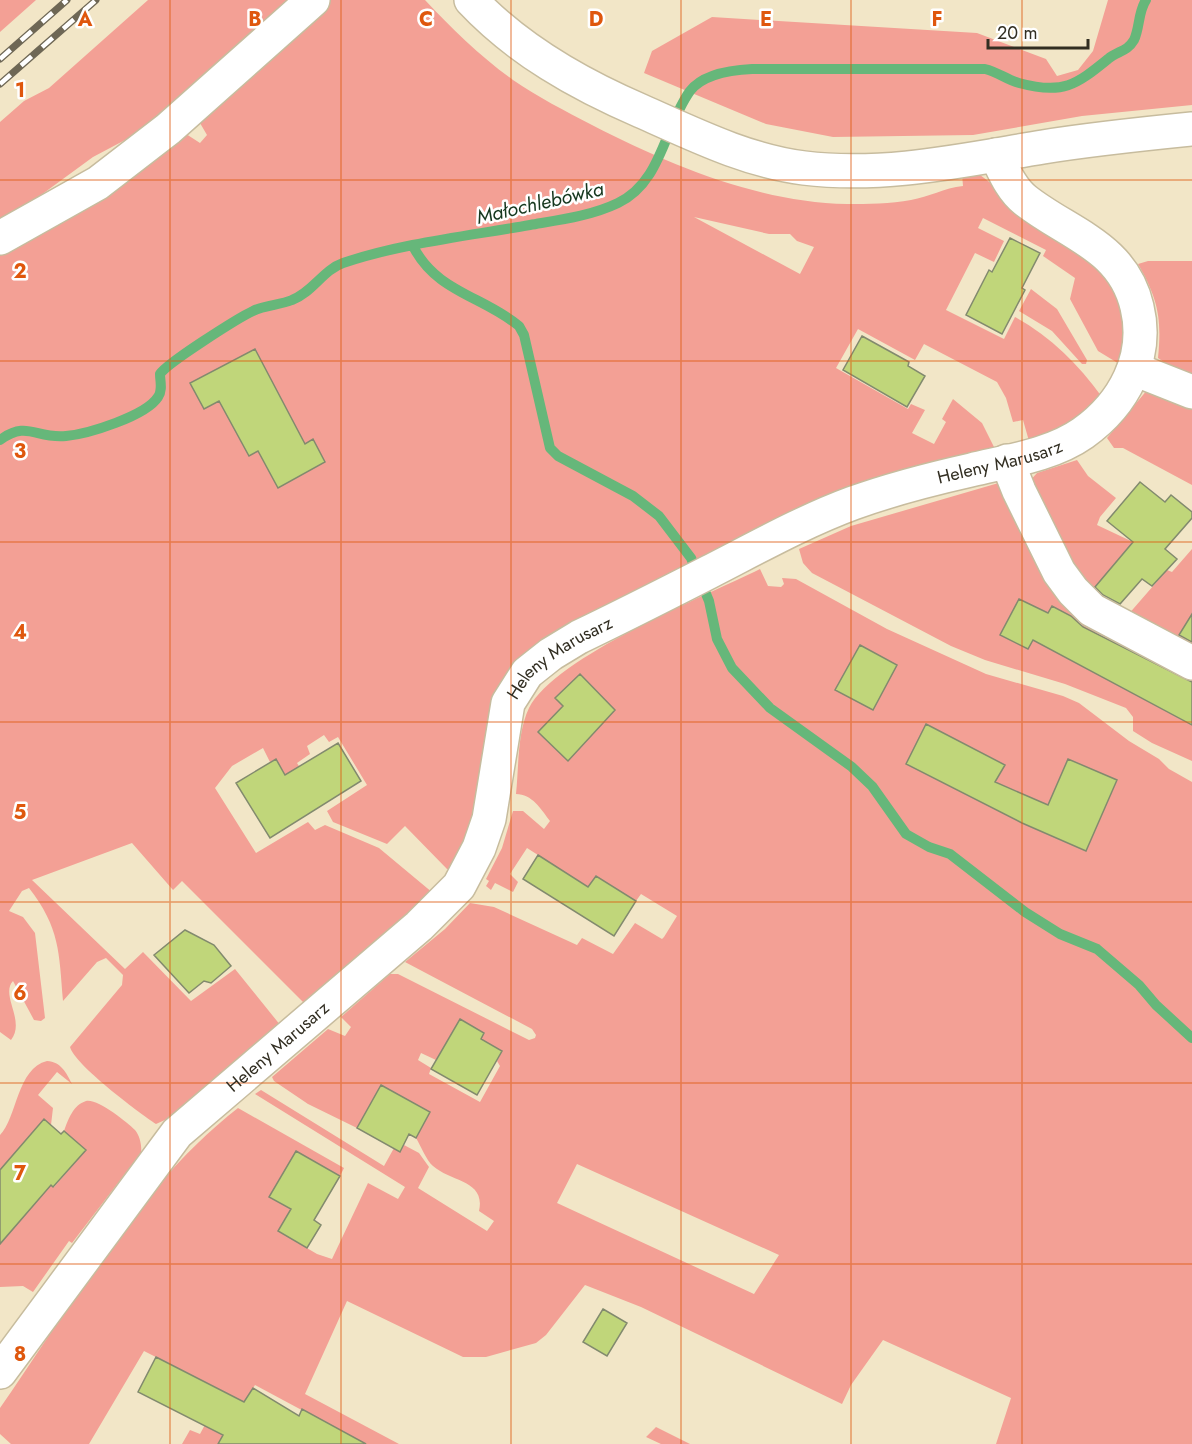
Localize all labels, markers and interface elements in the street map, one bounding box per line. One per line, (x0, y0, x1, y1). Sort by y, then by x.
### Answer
text: A (77, 5, 93, 34)
text: B (248, 5, 262, 34)
text: C (419, 5, 433, 34)
text: D (589, 5, 603, 34)
text: E (760, 5, 772, 34)
text: F (931, 5, 943, 34)
scale bar (988, 12, 1088, 50)
text: 20 m (997, 20, 1037, 46)
text: 1 (15, 76, 25, 105)
water label: Małochlebówka (473, 174, 607, 232)
text: 2 (13, 257, 27, 286)
street label: Heleny Marusarz (935, 433, 1067, 490)
text: 3 (14, 437, 26, 466)
street label: Heleny Marusarz (500, 609, 617, 705)
text: 4 (13, 618, 27, 647)
text: 5 (14, 798, 27, 827)
text: 6 (13, 979, 27, 1008)
street label: Heleny Marusarz (221, 995, 335, 1098)
text: 7 (14, 1159, 27, 1188)
text: 8 (14, 1340, 26, 1369)

